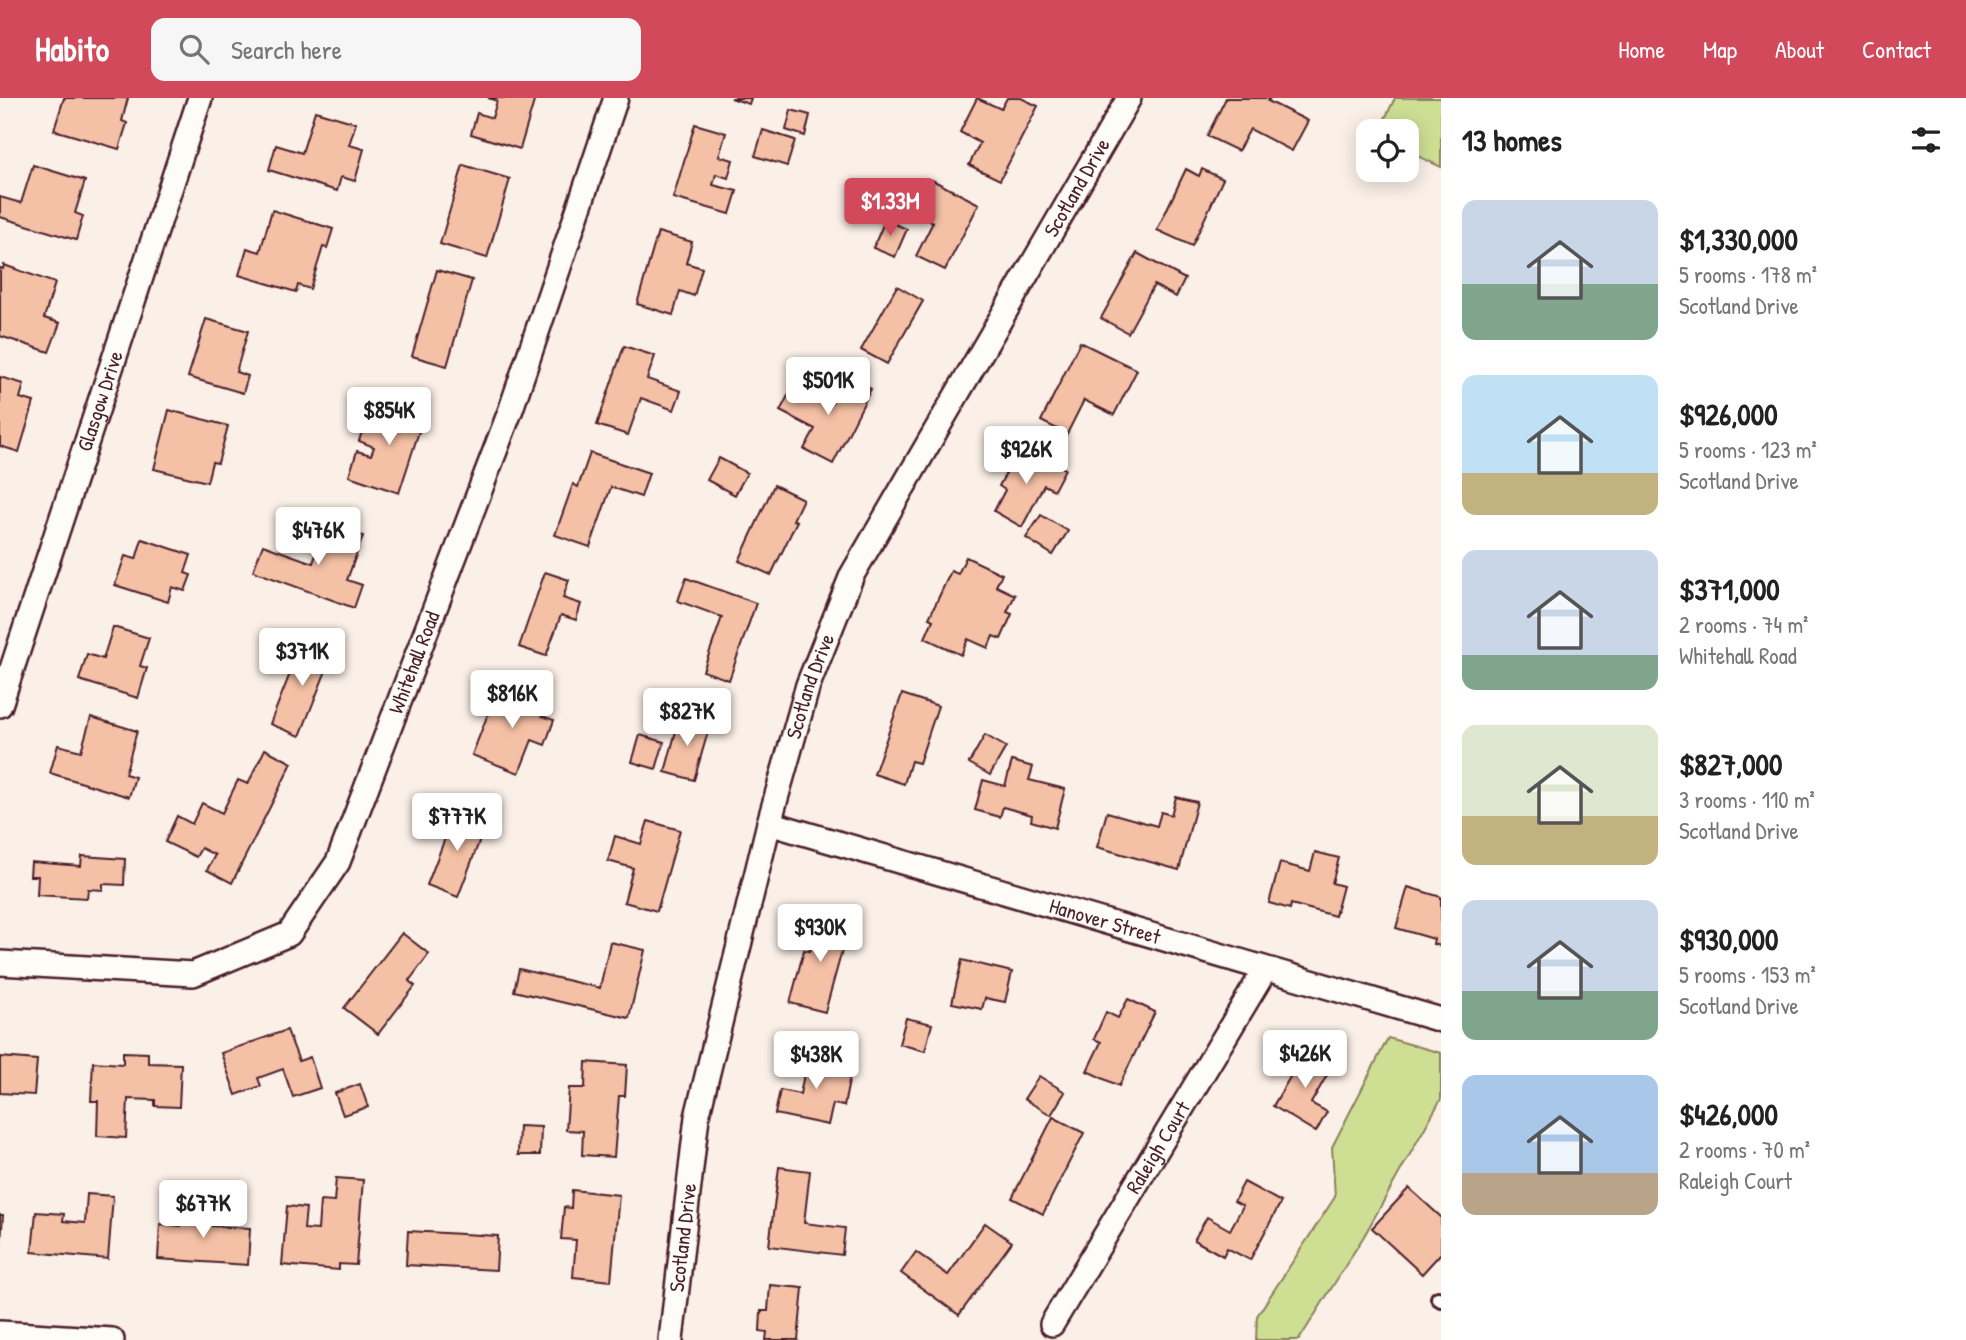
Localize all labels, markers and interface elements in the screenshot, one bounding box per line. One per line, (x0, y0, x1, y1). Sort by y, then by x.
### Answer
search box (151, 18, 641, 81)
text: Habito (35, 27, 109, 71)
icon: search (175, 30, 213, 68)
text: Search here (231, 32, 342, 67)
text: Home (1618, 33, 1665, 65)
text: Map (1703, 33, 1737, 65)
text: About (1775, 33, 1824, 65)
text: Contact (1862, 33, 1931, 65)
map controls (1356, 119, 1419, 182)
button: locate (1356, 119, 1419, 182)
text: 13 homes (1462, 120, 1562, 160)
icon: filters (1907, 121, 1945, 159)
street label: Scotland Drive (1036, 133, 1117, 242)
pin: $1.33M (833, 178, 947, 238)
text: $1.33M (860, 185, 920, 216)
text: $1,330,000 (1679, 219, 1798, 259)
icon: home (1518, 228, 1602, 312)
text: 5 rooms · 178 m² (1679, 259, 1817, 290)
text: Scotland Drive (1679, 290, 1799, 321)
street label: Glasgow Drive (70, 347, 130, 455)
pin: $501K (779, 358, 877, 417)
text: $501K (802, 364, 854, 395)
pin: $854K (340, 388, 438, 447)
text: $854K (363, 394, 415, 425)
text: $926,000 (1679, 394, 1778, 434)
icon: home (1518, 403, 1602, 487)
pin: $926K (977, 426, 1075, 486)
text: $926K (1000, 433, 1052, 464)
text: 5 rooms · 123 m² (1679, 434, 1817, 465)
text: Scotland Drive (1679, 465, 1799, 496)
pin: $476K (269, 508, 367, 567)
text: $476K (292, 514, 344, 545)
text: $371,000 (1679, 569, 1780, 609)
icon: home (1518, 578, 1602, 662)
street label: Whitehall Road (381, 607, 446, 718)
text: 2 rooms · 74 m² (1679, 609, 1808, 640)
pin: $371K (253, 628, 351, 688)
street label: Scotland Drive (779, 629, 841, 742)
text: $371K (275, 635, 329, 666)
text: Whitehall Road (1679, 640, 1797, 671)
pin: $816K (463, 670, 561, 730)
text: $816K (486, 677, 538, 708)
pin: $827K (638, 688, 736, 748)
text: $827K (659, 695, 715, 726)
text: $827,000 (1679, 744, 1782, 784)
icon: home (1518, 753, 1602, 837)
text: 3 rooms · 110 m² (1679, 784, 1815, 815)
pin: $777K (408, 794, 506, 853)
text: $777K (428, 800, 486, 831)
text: Scotland Drive (1679, 815, 1799, 846)
street label: Hanover Street (1046, 891, 1165, 951)
pin: $930K (771, 904, 869, 964)
text: $930K (794, 911, 846, 942)
text: $930,000 (1679, 919, 1778, 959)
icon: home (1518, 928, 1602, 1012)
text: 5 rooms · 153 m² (1679, 959, 1816, 990)
text: Scotland Drive (1679, 990, 1799, 1021)
pin: $426K (1256, 1030, 1354, 1090)
pin: $438K (767, 1032, 865, 1091)
text: $426K (1279, 1037, 1331, 1068)
text: $438K (790, 1038, 842, 1069)
text: $426,000 (1679, 1094, 1778, 1134)
street label: Raleigh Court (1119, 1095, 1197, 1199)
icon: home (1518, 1103, 1602, 1187)
text: 2 rooms · 70 m² (1679, 1134, 1810, 1165)
text: Raleigh Court (1679, 1165, 1792, 1196)
pin: $677K (154, 1180, 252, 1240)
street label: Scotland Drive (662, 1182, 703, 1294)
text: $677K (175, 1187, 231, 1218)

